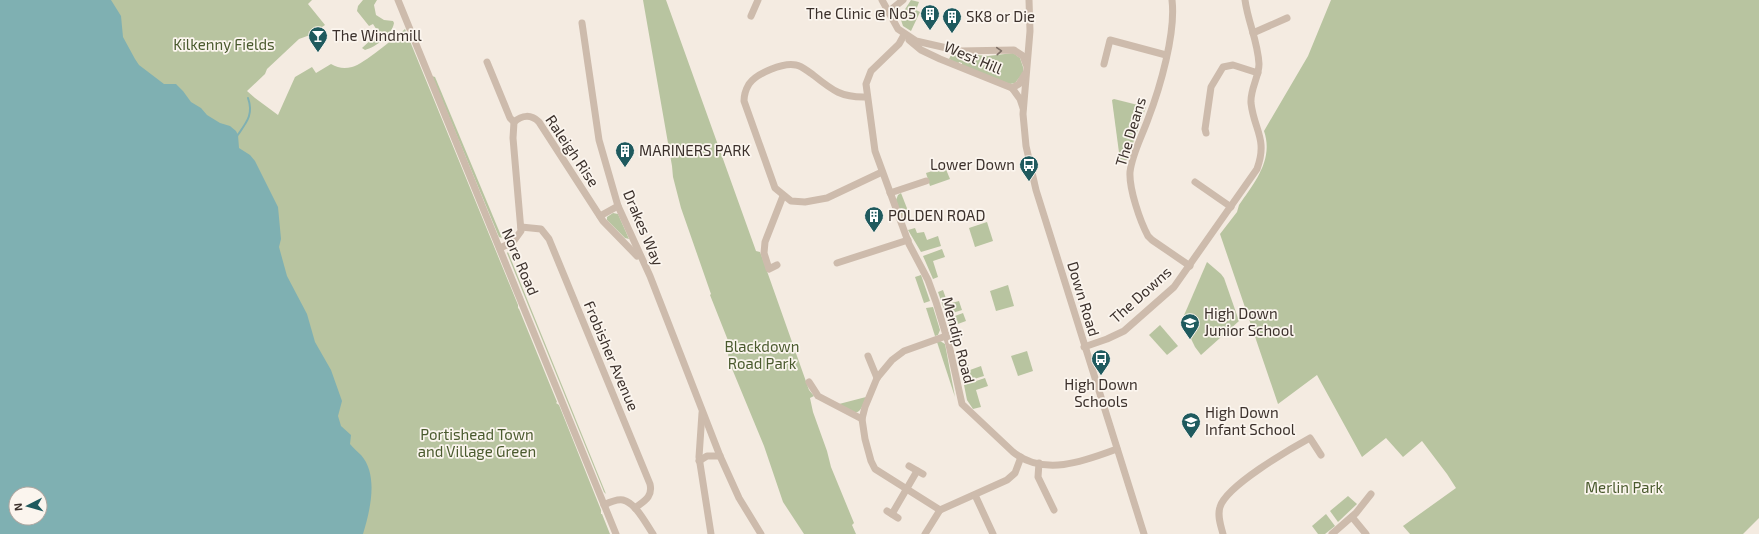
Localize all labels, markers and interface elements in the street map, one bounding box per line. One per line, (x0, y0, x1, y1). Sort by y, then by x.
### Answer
building icon: The Clinic @ No5 (919, 3, 941, 31)
place label: The Clinic @ No5 (806, 4, 916, 22)
building icon: SK8 or Die (941, 6, 963, 34)
place label: SK8 or Die (966, 7, 1035, 25)
bar icon: The Windmill (307, 25, 329, 53)
place label: The Windmill (332, 26, 422, 44)
park label: Kilkenny Fields (173, 35, 275, 53)
street label: West Hill (942, 37, 1006, 78)
one-way arrow (996, 46, 1002, 55)
street label: The Deans (1111, 95, 1149, 168)
street label: Raleigh Rise (542, 111, 603, 190)
building icon: MARINERS PARK (614, 140, 636, 168)
place label: MARINERS PARK (639, 141, 751, 159)
bus stop icon: Lower Down (1018, 154, 1040, 182)
place label: Lower Down (930, 155, 1015, 173)
street label: Drakes Way (620, 187, 668, 268)
building icon: POLDEN ROAD (863, 205, 885, 233)
place label: POLDEN ROAD (888, 206, 985, 224)
street label: Nore Road (499, 225, 543, 298)
street label: Down Road (1064, 259, 1104, 338)
street label: The Downs (1106, 262, 1175, 326)
street label: Mendip Road (939, 295, 979, 385)
street label: Frobisher Avenue (581, 298, 643, 413)
place label: High Down Junior School (1204, 304, 1294, 339)
school or university icon: High Down Junior School (1179, 312, 1201, 340)
park label: Blackdown Road Park (725, 337, 799, 372)
bus stop icon: High Down Schools (1090, 348, 1112, 376)
place label: High Down Schools (1064, 375, 1138, 410)
place label: High Down Infant School (1205, 403, 1296, 438)
school or university icon: High Down Infant School (1180, 411, 1202, 439)
park label: Portishead Town and Village Green (418, 425, 536, 460)
park label: Merlin Park (1585, 478, 1663, 496)
north arrow (8, 486, 48, 526)
text: N (11, 502, 24, 512)

